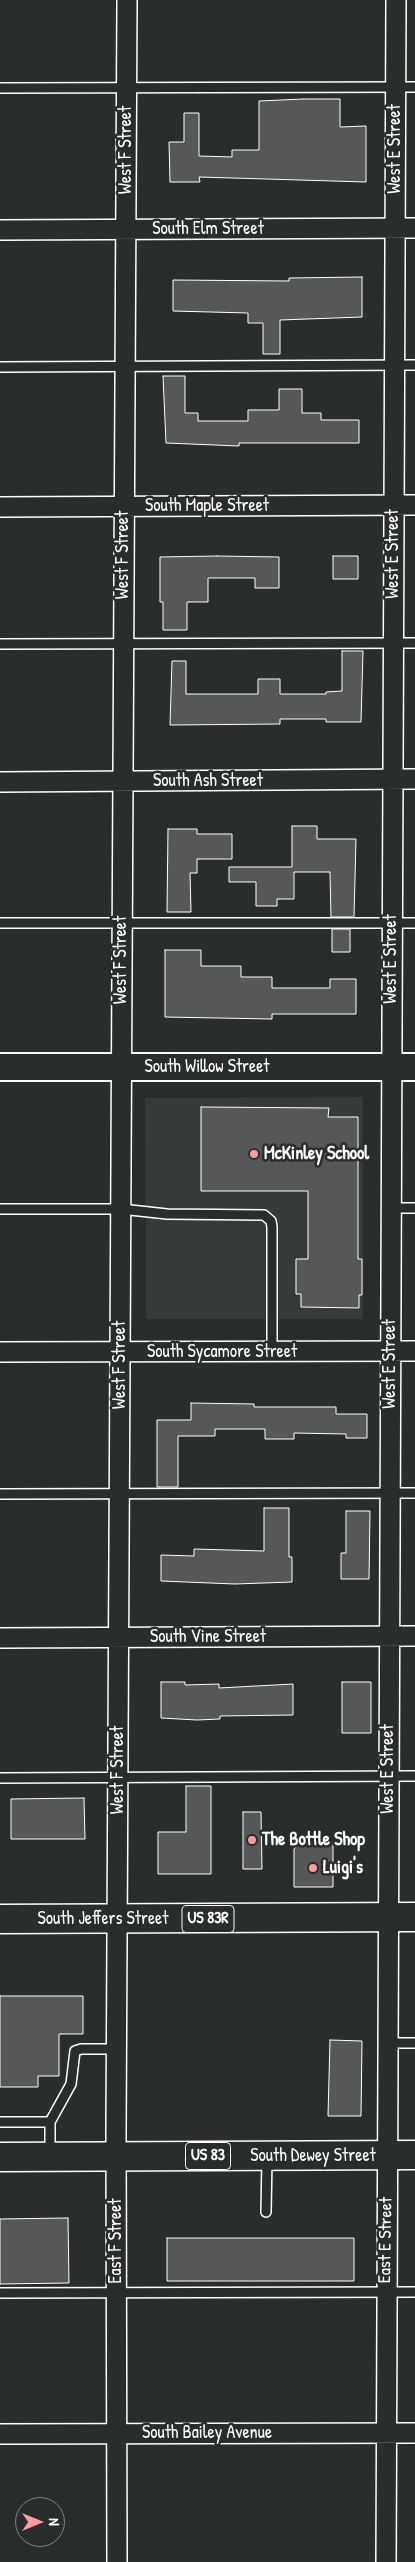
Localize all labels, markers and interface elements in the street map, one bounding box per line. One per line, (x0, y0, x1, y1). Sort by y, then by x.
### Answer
street label: West E Street (384, 104, 406, 194)
street label: West F Street (115, 106, 137, 194)
street label: South Elm Street (152, 218, 264, 240)
street label: South Maple Street (145, 495, 269, 517)
street label: West E Street (382, 509, 404, 599)
street label: West F Street (112, 511, 134, 599)
street label: South Ash Street (153, 770, 263, 792)
street label: West E Street (380, 914, 402, 1004)
street label: West F Street (110, 916, 132, 1004)
street label: South Willow Street (144, 1056, 270, 1078)
place label: McKinley School (264, 1143, 369, 1165)
marker: McKinley School (248, 1148, 260, 1160)
street label: West E Street (379, 1319, 401, 1409)
street label: West F Street (109, 1321, 131, 1409)
street label: South Sycamore Street (147, 1341, 297, 1363)
street label: South Vine Street (150, 1626, 266, 1648)
street label: West E Street (377, 1724, 399, 1814)
street label: West F Street (107, 1726, 129, 1814)
place label: The Bottle Shop (262, 1829, 365, 1851)
marker: The Bottle Shop (246, 1834, 258, 1846)
place label: Luigi's (323, 1857, 363, 1879)
marker: Luigi's (307, 1862, 319, 1874)
road number: US 83R (182, 1906, 234, 1932)
street label: South Jeffers Street (38, 1908, 168, 1930)
road number: US 83 (186, 2142, 230, 2170)
street label: South Dewey Street (250, 2145, 376, 2167)
street label: East E Street (374, 2197, 398, 2283)
street label: East F Street (105, 2198, 127, 2284)
street label: South Bailey Avenue (142, 2422, 272, 2444)
north arrow (15, 2497, 65, 2547)
text: N (45, 2518, 64, 2526)

